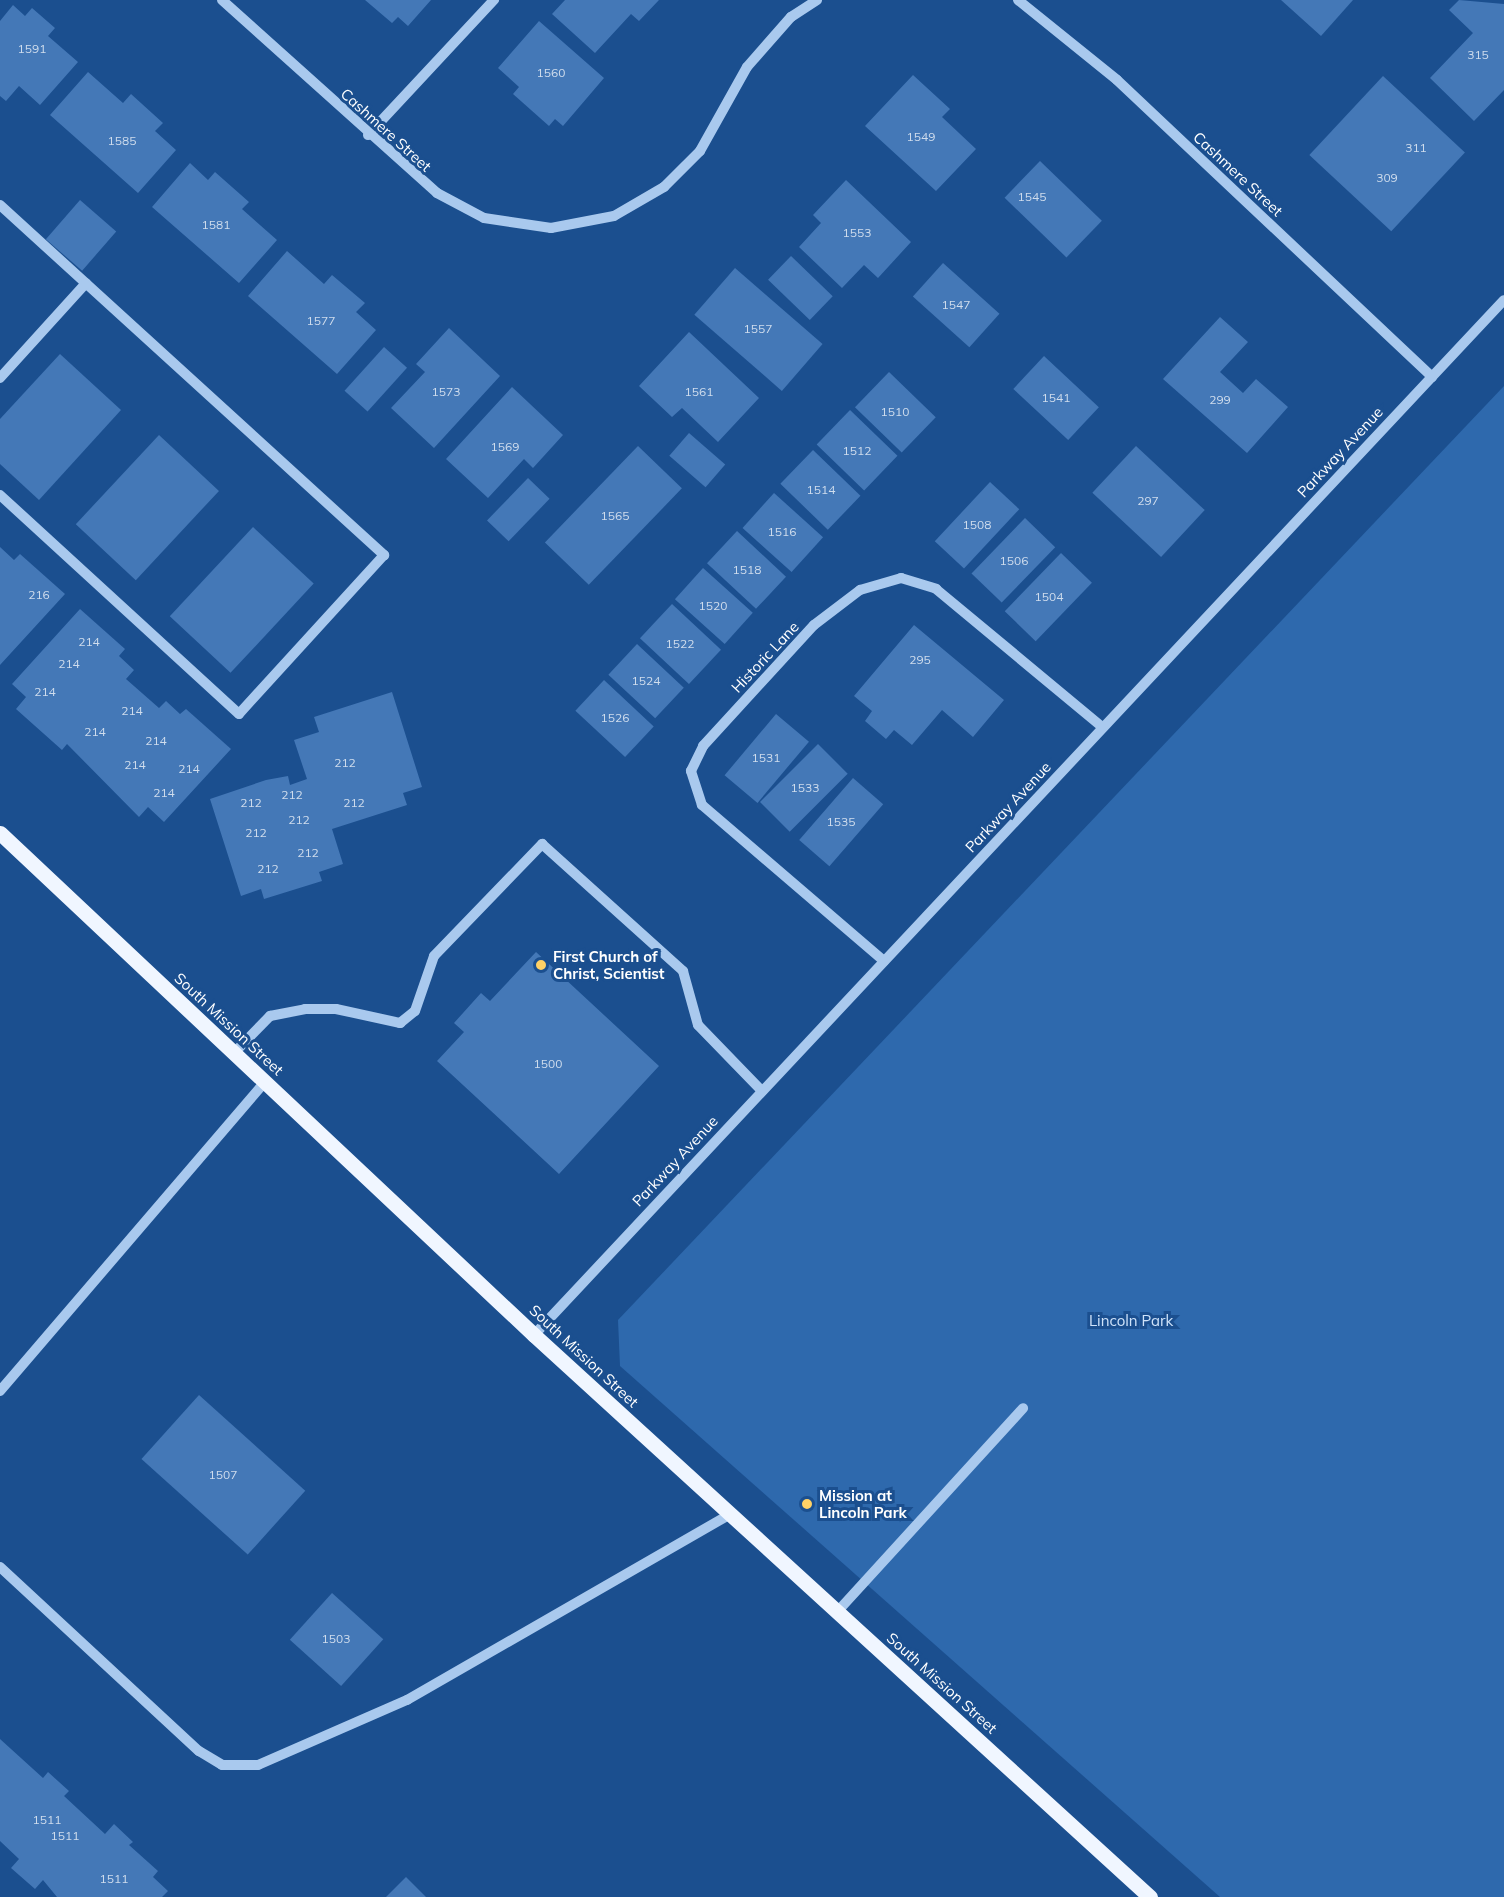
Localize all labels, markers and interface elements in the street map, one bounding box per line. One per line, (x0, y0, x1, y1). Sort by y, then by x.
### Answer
house number: 1591 (18, 42, 46, 56)
house number: 315 (1467, 48, 1489, 62)
house number: 1560 (537, 66, 565, 80)
street label: Cashmere Street (337, 85, 435, 175)
street label: Cashmere Street (1190, 128, 1286, 220)
house number: 1549 (907, 130, 935, 144)
house number: 1585 (108, 134, 136, 148)
house number: 311 (1405, 141, 1427, 155)
house number: 309 (1376, 171, 1398, 185)
house number: 1545 (1018, 190, 1046, 204)
house number: 1581 (202, 218, 230, 232)
house number: 1553 (843, 226, 871, 240)
house number: 1547 (942, 298, 970, 312)
house number: 1577 (307, 314, 335, 328)
house number: 1557 (744, 322, 772, 336)
house number: 1573 (432, 385, 460, 399)
house number: 1561 (685, 385, 713, 399)
house number: 1541 (1042, 391, 1070, 405)
house number: 299 (1209, 393, 1231, 407)
street label: Parkway Avenue (1293, 403, 1387, 501)
house number: 1510 (881, 405, 909, 419)
house number: 1569 (491, 440, 519, 454)
house number: 1512 (843, 444, 871, 458)
house number: 1514 (807, 483, 835, 497)
house number: 297 (1137, 494, 1159, 508)
house number: 1565 (601, 509, 629, 523)
house number: 1508 (963, 518, 991, 532)
house number: 1516 (768, 525, 796, 539)
house number: 1506 (1000, 554, 1028, 568)
house number: 1518 (733, 563, 761, 577)
house number: 216 (28, 588, 50, 602)
house number: 1504 (1035, 590, 1063, 604)
house number: 1520 (699, 599, 727, 613)
street label: Historic Lane (728, 618, 802, 696)
house number: 214 (78, 635, 100, 649)
house number: 1522 (666, 637, 694, 651)
house number: 295 (909, 653, 931, 667)
house number: 214 (58, 657, 80, 671)
house number: 1524 (632, 674, 660, 688)
house number: 214 (34, 685, 56, 699)
house number: 214 (121, 704, 143, 718)
house number: 1526 (601, 711, 629, 725)
house number: 214 (84, 725, 106, 739)
house number: 214 (145, 734, 167, 748)
house number: 1531 (752, 751, 780, 765)
house number: 212 (334, 756, 356, 770)
house number: 214 (124, 758, 146, 772)
street label: Parkway Avenue (961, 758, 1055, 856)
house number: 214 (178, 762, 200, 776)
house number: 1533 (791, 781, 819, 795)
house number: 214 (153, 786, 175, 800)
house number: 212 (281, 788, 303, 802)
house number: 212 (240, 796, 262, 810)
house number: 212 (343, 796, 365, 810)
house number: 212 (288, 813, 310, 827)
house number: 1535 (827, 815, 855, 829)
house number: 212 (245, 826, 267, 840)
house number: 212 (297, 846, 319, 860)
house number: 212 (257, 862, 279, 876)
place label: First Church of Christ, Scientist (553, 947, 664, 982)
marker: First Church of Christ, Scientist (534, 958, 548, 972)
street label: South Mission Street (171, 969, 287, 1079)
house number: 1500 (534, 1057, 562, 1071)
street label: Parkway Avenue (628, 1112, 722, 1210)
street label: South Mission Street (526, 1301, 642, 1411)
park label: Lincoln Park (1089, 1312, 1173, 1330)
house number: 1507 (209, 1468, 237, 1482)
place label: Mission at Lincoln Park (819, 1486, 907, 1521)
marker: Mission at Lincoln Park (800, 1497, 814, 1511)
street label: South Mission Street (883, 1629, 1001, 1737)
house number: 1503 (322, 1632, 350, 1646)
house number: 1511 (33, 1813, 61, 1827)
house number: 1511 (51, 1829, 79, 1843)
house number: 1511 (100, 1872, 128, 1886)

